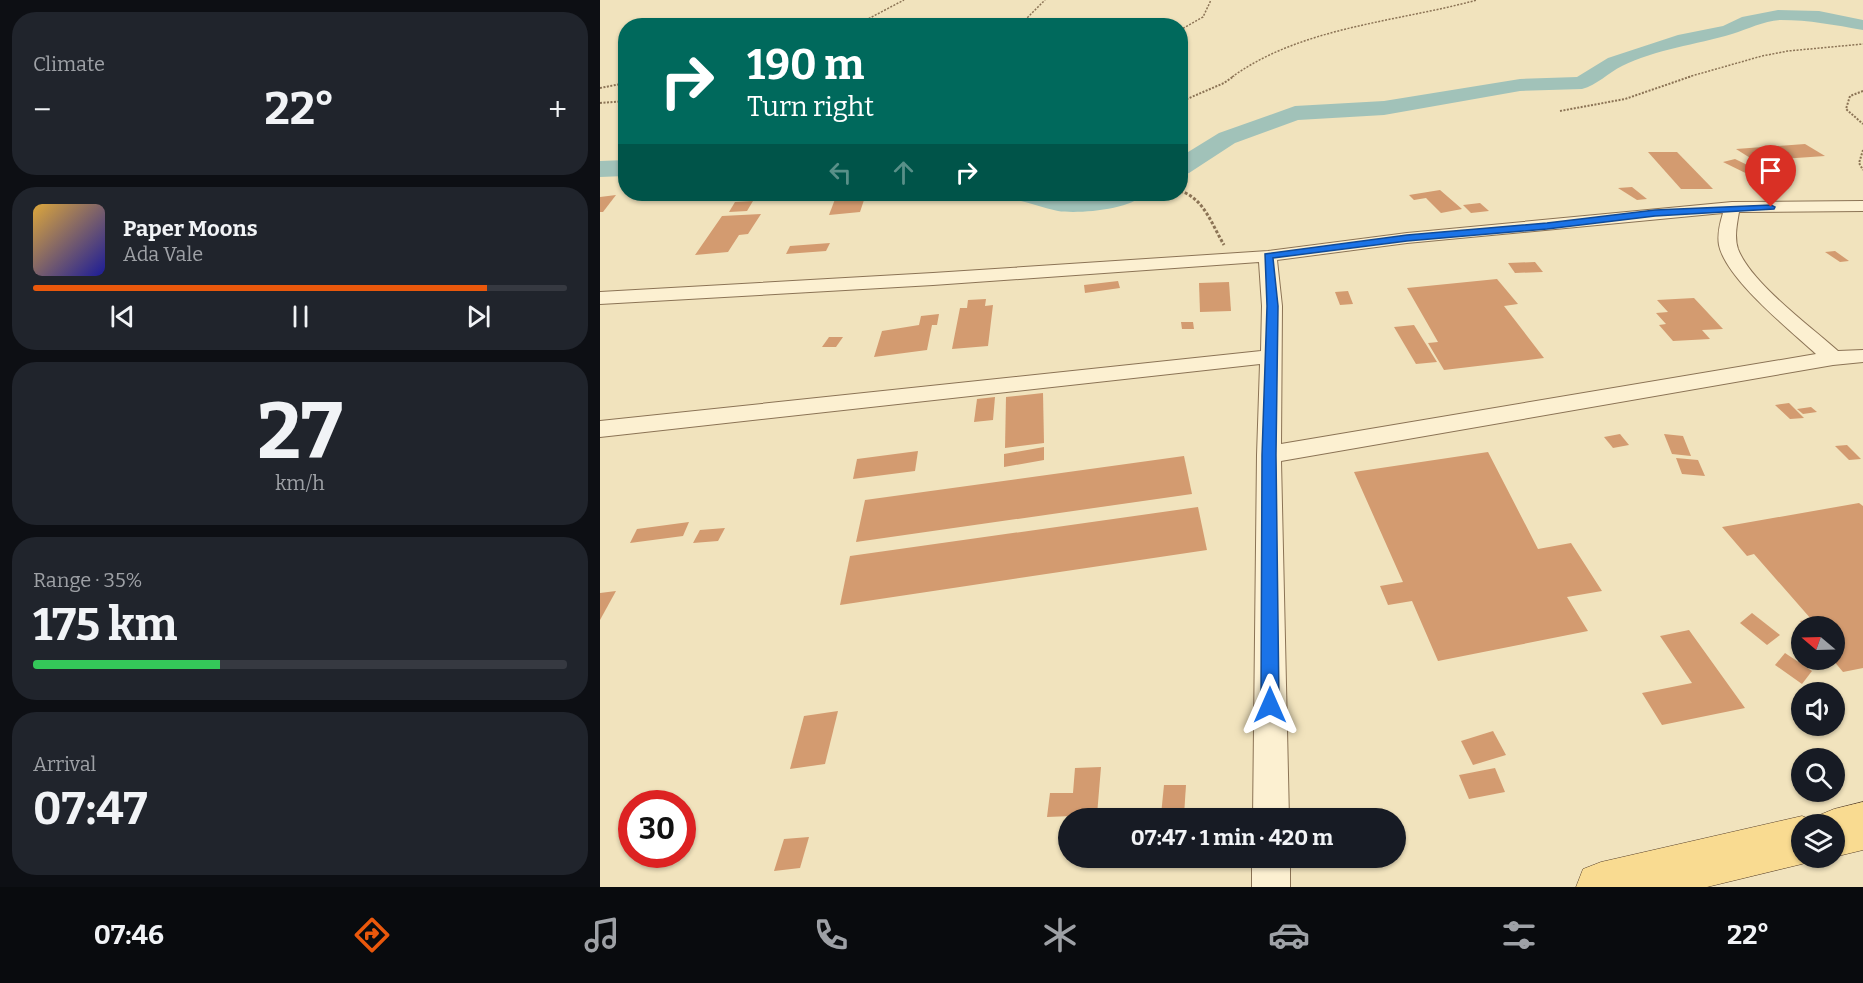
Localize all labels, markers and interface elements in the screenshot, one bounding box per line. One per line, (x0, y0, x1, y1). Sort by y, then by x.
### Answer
text: 190 m (747, 40, 864, 90)
icon: right (648, 42, 726, 120)
text: Climate (33, 52, 105, 76)
text: 22° (264, 82, 335, 136)
text: − (33, 90, 51, 130)
text: + (548, 90, 567, 130)
text: Turn right (747, 91, 874, 123)
pin (1745, 145, 1796, 207)
icon: arrive (1754, 154, 1787, 187)
icon: left (824, 156, 857, 189)
icon: ahead (887, 156, 920, 189)
icon: right (950, 156, 983, 189)
text: Paper Moons (123, 215, 258, 242)
text: Ada Vale (123, 242, 203, 266)
icon: previous (106, 300, 139, 333)
icon: pause (284, 300, 317, 333)
icon: next (462, 300, 495, 333)
text: 27 (257, 385, 343, 479)
text: km/h (275, 471, 325, 495)
text: Range · 35% (33, 568, 143, 592)
text: 175 km (33, 598, 177, 652)
north arrow (1791, 616, 1845, 670)
map controls (1791, 616, 1845, 868)
position arrow (1238, 673, 1302, 737)
button: sound (1791, 682, 1845, 736)
button: search (1791, 748, 1845, 802)
text: Arrival (33, 752, 96, 776)
text: 07:47 (33, 782, 147, 836)
speed limit sign: 30 (618, 790, 696, 868)
button: layers (1791, 814, 1845, 868)
text: 07:47 · 1 min · 420 m (1131, 824, 1333, 851)
icon: directions (351, 914, 393, 956)
icon: music (581, 914, 623, 956)
icon: phone (810, 914, 852, 956)
icon: climate (1039, 914, 1081, 956)
icon: car (1268, 914, 1310, 956)
icon: filters (1498, 914, 1540, 956)
text: 07:46 (94, 919, 164, 951)
text: 22° (1727, 919, 1769, 951)

